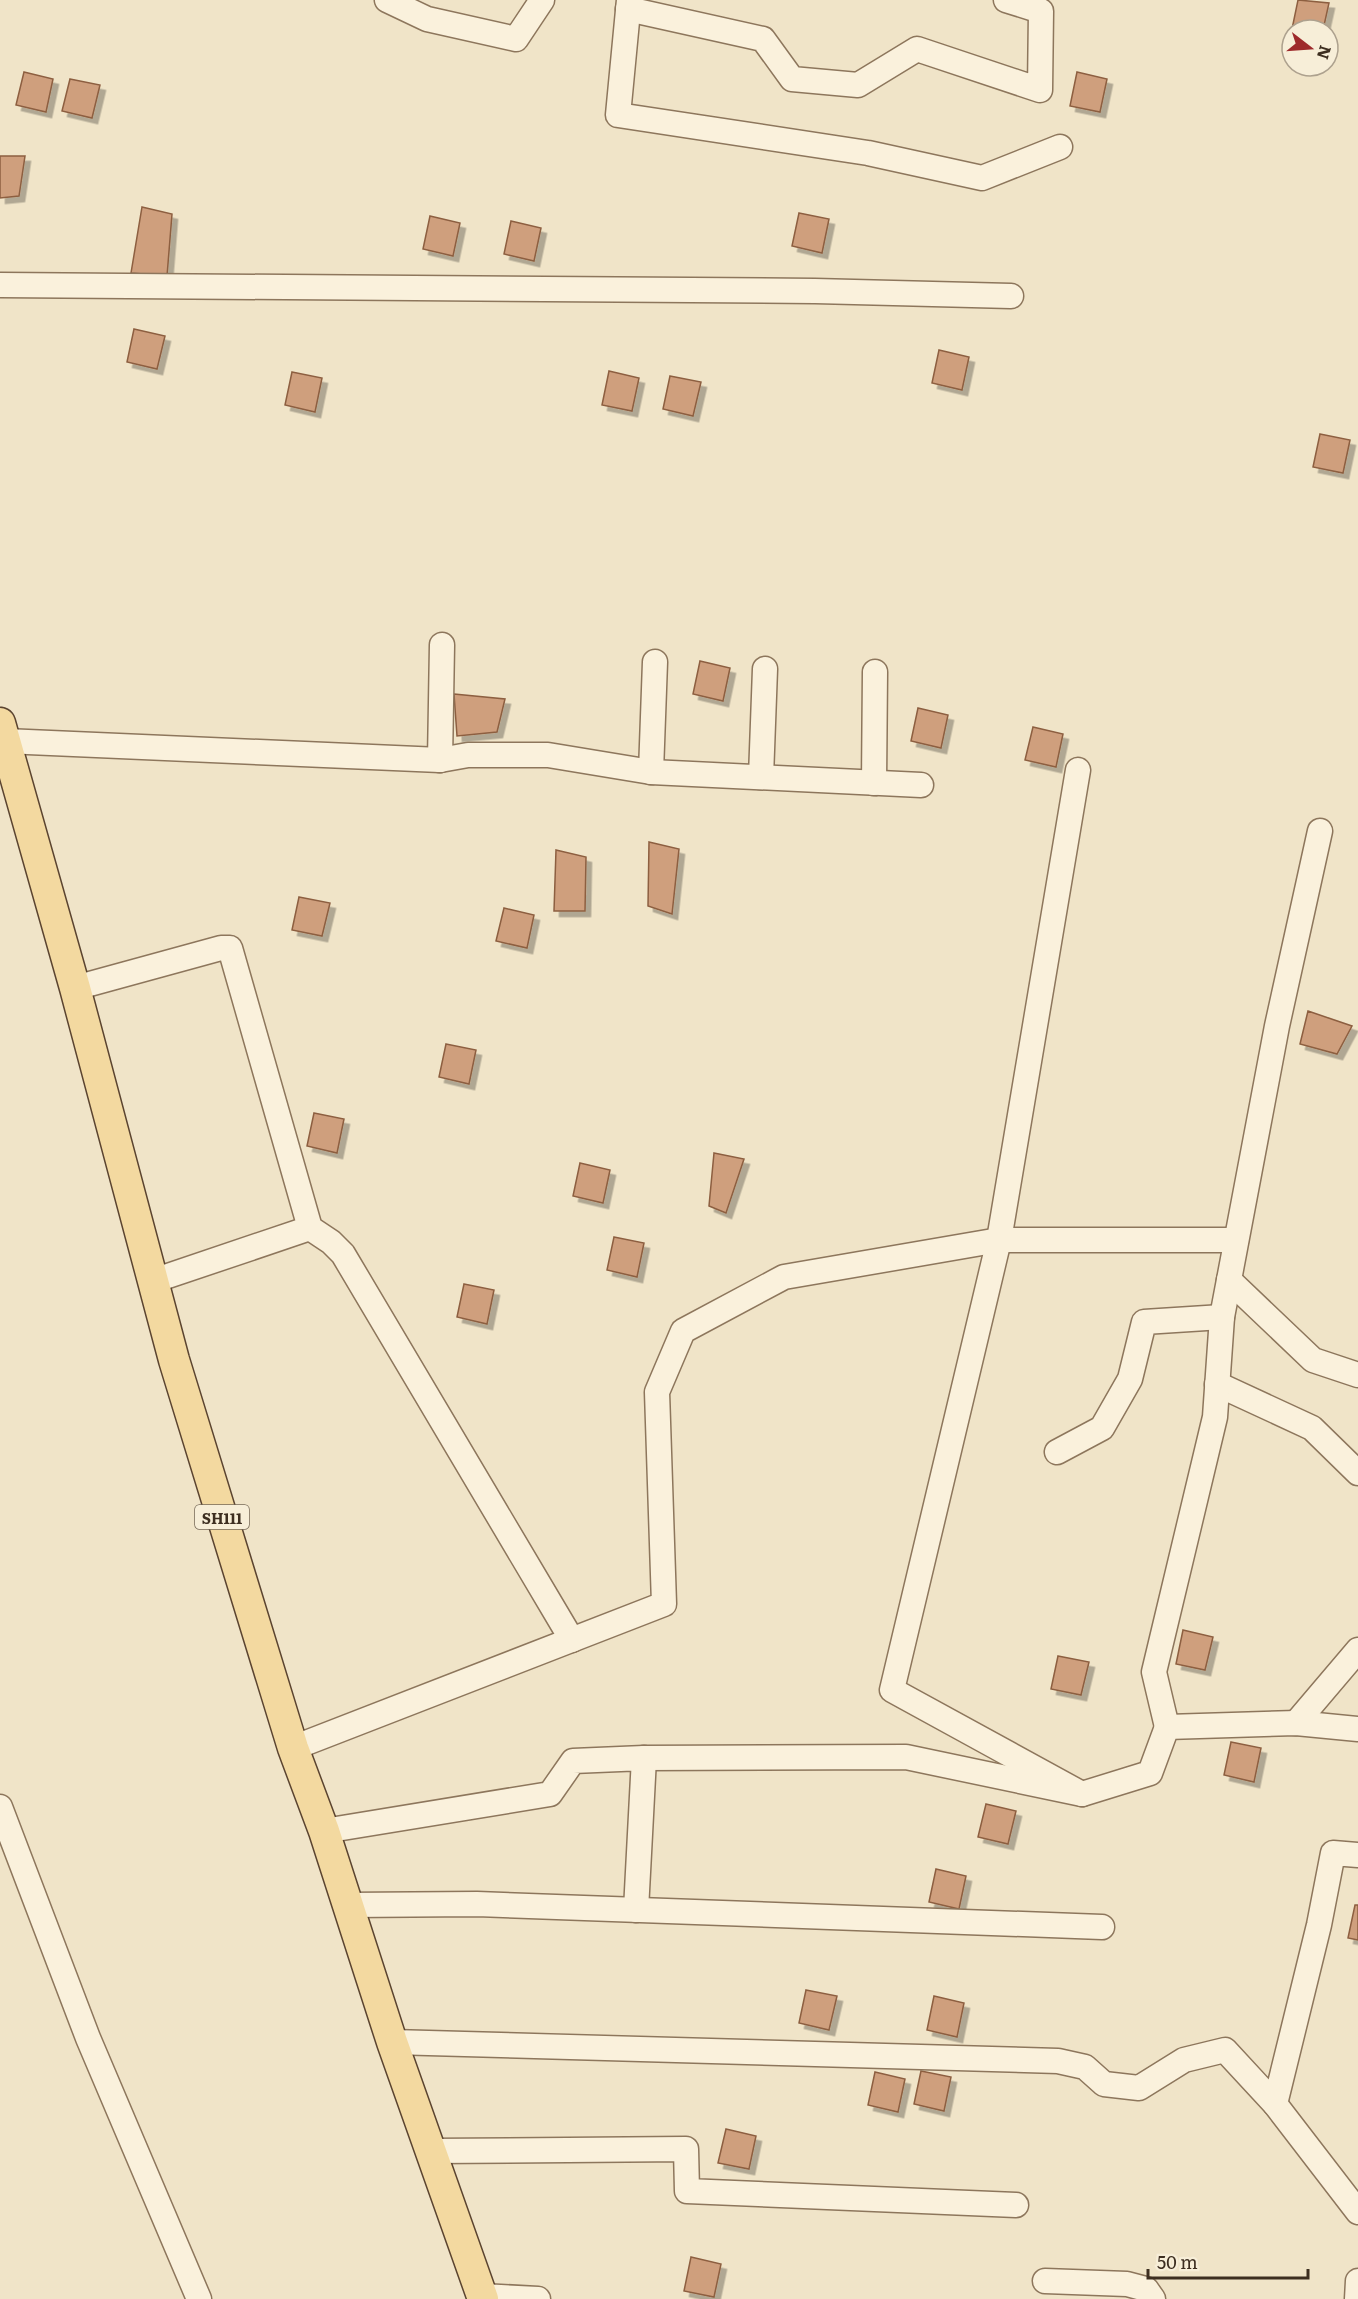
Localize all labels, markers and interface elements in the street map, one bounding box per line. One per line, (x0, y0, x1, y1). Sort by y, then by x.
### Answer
north arrow (1280, 18, 1340, 78)
text: N (1312, 43, 1339, 63)
road number: SH111 (195, 1505, 249, 1529)
scale bar (1148, 2242, 1308, 2280)
text: 50 m (1157, 2248, 1198, 2275)

